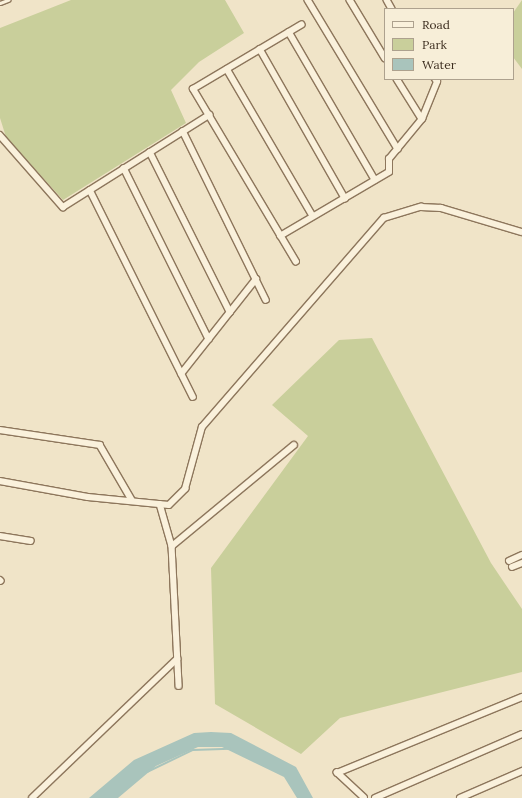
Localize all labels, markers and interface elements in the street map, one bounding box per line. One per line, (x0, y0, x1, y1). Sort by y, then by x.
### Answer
legend (384, 8, 514, 80)
text: Road (422, 17, 450, 32)
text: Park (422, 37, 447, 52)
text: Water (422, 57, 456, 72)

